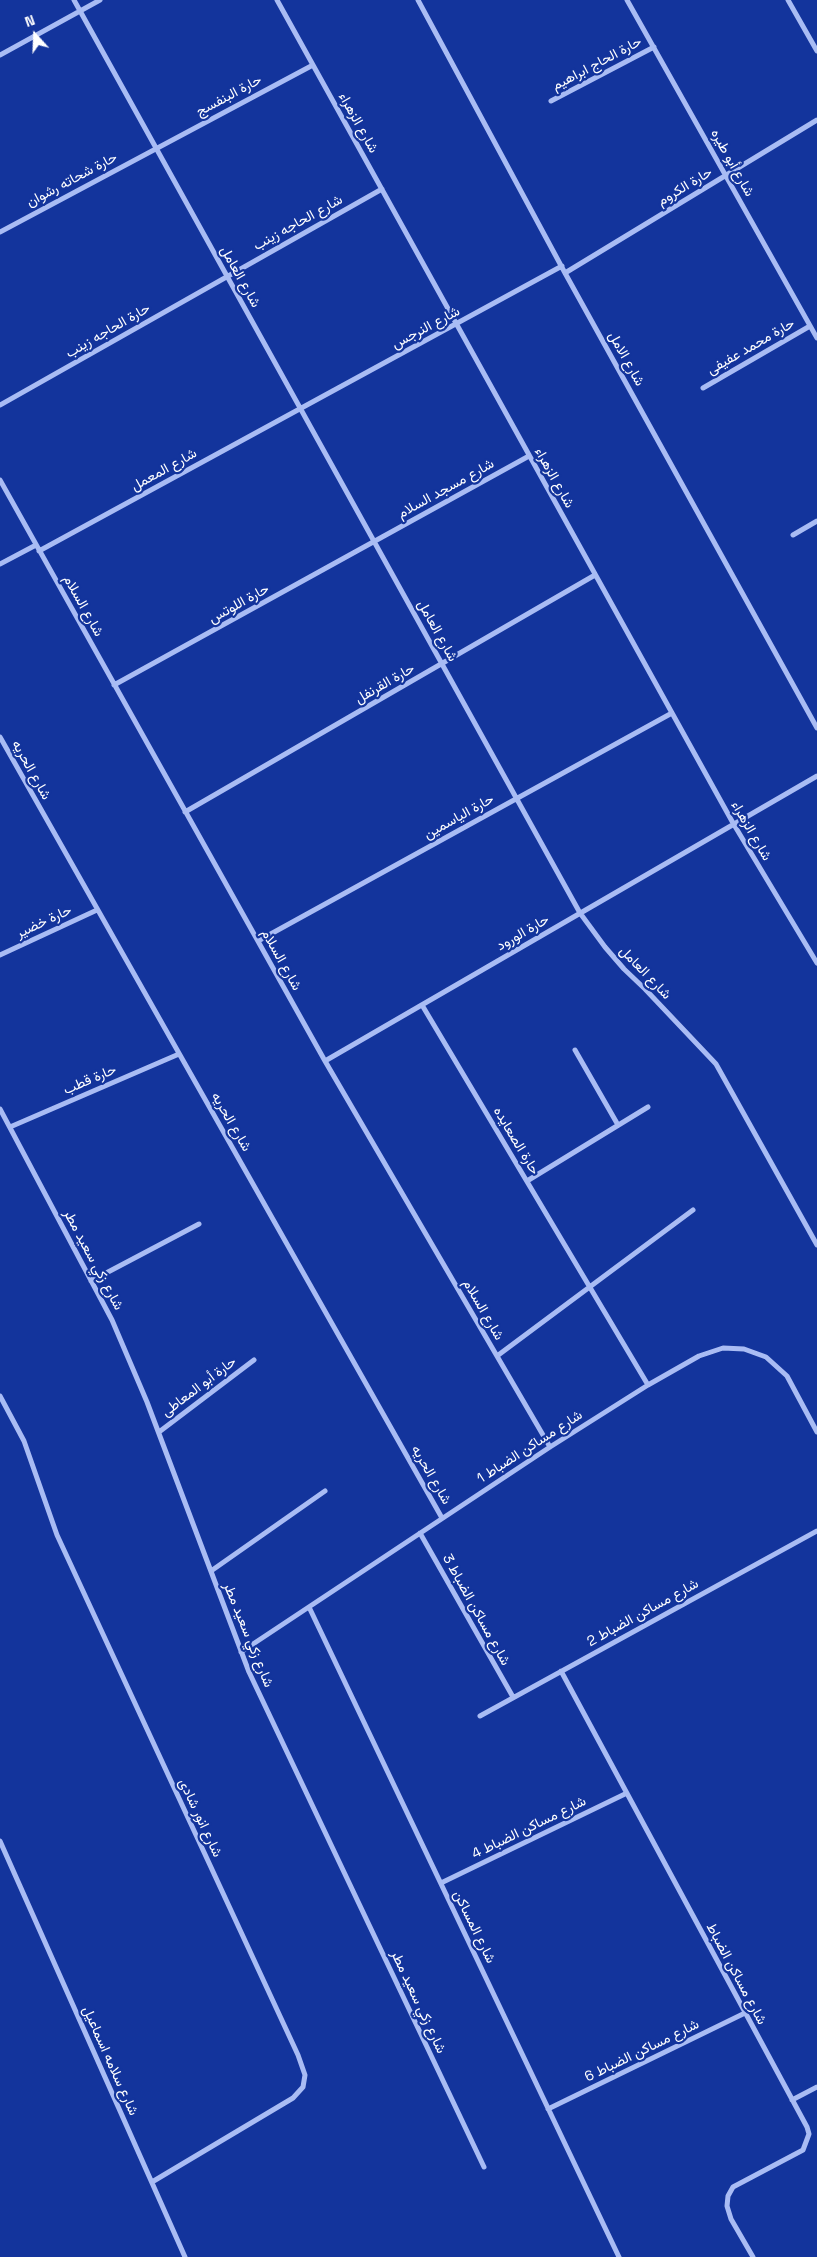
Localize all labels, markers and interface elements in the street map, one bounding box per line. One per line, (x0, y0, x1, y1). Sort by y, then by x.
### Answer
north arrow (10, 10, 60, 60)
text: N (22, 11, 37, 31)
street label: حارة الحاج ابراهيم (549, 33, 645, 95)
street label: حارة البنفسج (193, 72, 265, 120)
street label: شارع الزهراء (335, 90, 381, 156)
street label: شارع أبو طيره (707, 126, 757, 200)
street label: حارة شحاته رشوان (24, 149, 120, 211)
street label: حارة الكروم (655, 164, 715, 210)
street label: شارع الحاجه زينب (250, 192, 346, 254)
street label: شارع العامل (216, 243, 264, 311)
street label: حارة الحاجه زينب (63, 300, 153, 362)
street label: شارع النرجس (389, 303, 463, 353)
street label: حارة محمد عفيفى (704, 315, 798, 379)
street label: شارع الامل (604, 329, 648, 389)
street label: شارع المعمل (128, 445, 200, 495)
street label: شارع الزهراء (531, 445, 577, 511)
street label: شارع مسجد السلام (395, 456, 497, 522)
street label: شارع السلام (59, 572, 107, 640)
street label: حارة اللوتس (206, 581, 272, 627)
street label: شارع العامل (413, 597, 461, 665)
street label: حارة القرنفل (352, 660, 418, 708)
street label: شارع الحريه (8, 737, 54, 803)
street label: حارة الياسمين (421, 791, 497, 843)
street label: شارع الزهراء (727, 798, 775, 864)
street label: حارة خضير (14, 902, 74, 942)
street label: حارة الورود (494, 911, 552, 955)
street label: شارع السلام (257, 926, 305, 994)
street label: شارع العامل (615, 943, 675, 1003)
street label: حارة قطب (61, 1061, 119, 1099)
street label: شارع الحريه (207, 1089, 255, 1155)
street label: حارة الصعايده (489, 1104, 543, 1178)
street label: شارع زكي سعيد مطر (59, 1207, 127, 1313)
street label: شارع السلام (459, 1277, 507, 1343)
street label: حارة أبو المعاطى (158, 1353, 240, 1421)
street label: شارع مساكن الضباط 1 (474, 1407, 586, 1487)
street label: شارع الحريه (407, 1442, 455, 1508)
street label: شارع مساكن الضباط 3 (438, 1551, 514, 1669)
street label: شارع مساكن الضباط 2 (584, 1575, 702, 1651)
street label: شارع زكي سعيد مطر (219, 1580, 277, 1690)
street label: شارع انور شادى (174, 1776, 226, 1860)
street label: شارع مساكن الضباط 4 (469, 1793, 589, 1863)
street label: شارع المساكن (449, 1888, 499, 1966)
street label: شارع مساكن الضباط (702, 1920, 770, 2028)
street label: شارع زكي سعيد مطر (387, 1948, 449, 2056)
street label: شارع سلامه اسماعيل (78, 2004, 142, 2118)
street label: شارع مساكن الضباط 6 (582, 2016, 702, 2086)

